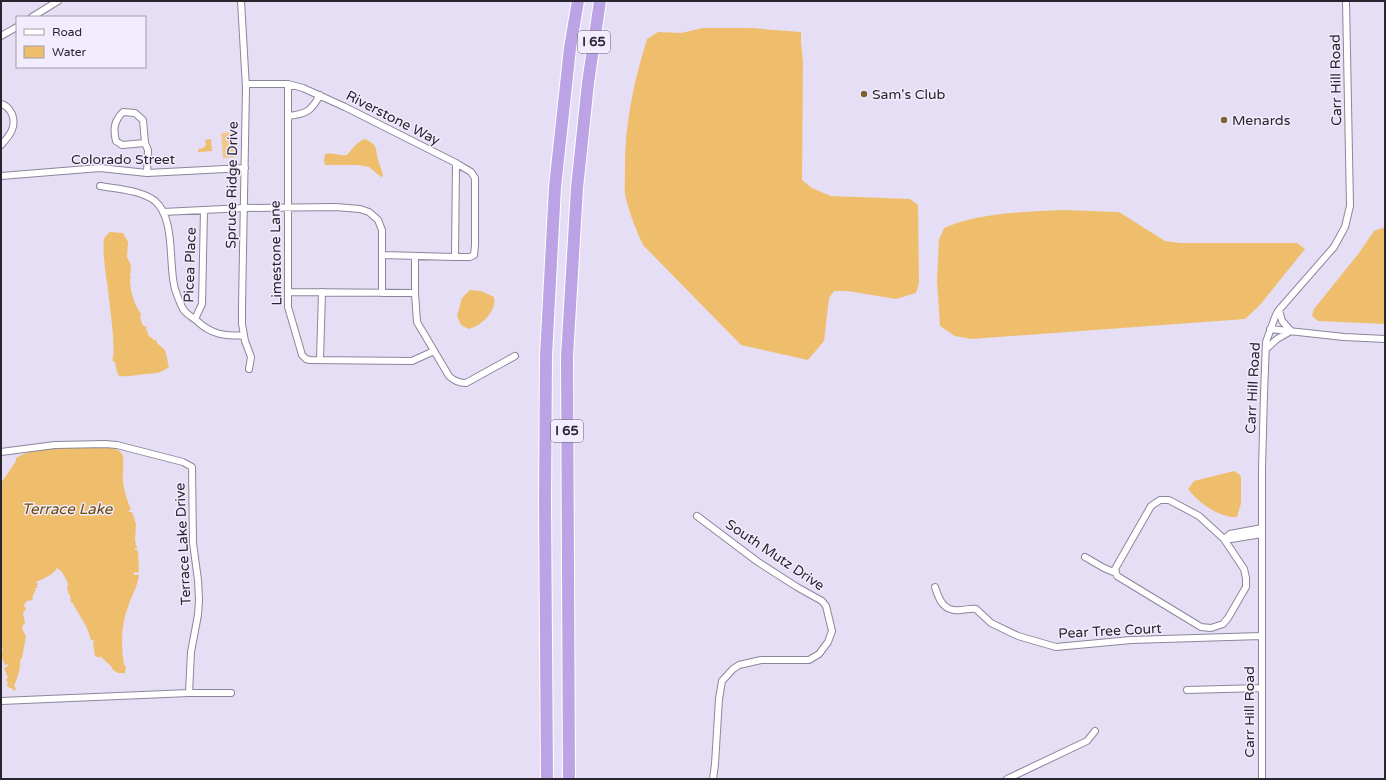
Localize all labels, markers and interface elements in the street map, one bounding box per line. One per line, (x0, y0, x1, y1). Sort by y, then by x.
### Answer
legend (16, 16, 146, 68)
text: Road (52, 25, 82, 39)
road number: I 65 (578, 31, 610, 53)
street label: Carr Hill Road (1327, 34, 1345, 126)
text: Water (52, 45, 87, 59)
place label: Sam's Club (872, 86, 946, 103)
street label: Riverstone Way (343, 87, 443, 149)
marker: Sam's Club (859, 89, 869, 99)
place label: Menards (1232, 112, 1291, 129)
marker: Menards (1219, 115, 1229, 125)
street label: Spruce Ridge Drive (222, 121, 242, 249)
street label: Colorado Street (71, 151, 176, 168)
street label: Limestone Lane (267, 200, 285, 306)
street label: Picea Place (180, 227, 200, 303)
street label: Carr Hill Road (1242, 342, 1264, 434)
road number: I 65 (551, 420, 583, 442)
street label: Terrace Lake Drive (171, 482, 195, 606)
water label: Terrace Lake (22, 500, 114, 518)
street label: South Mutz Drive (722, 516, 828, 594)
street label: Pear Tree Court (1058, 620, 1163, 642)
street label: Carr Hill Road (1241, 666, 1258, 758)

